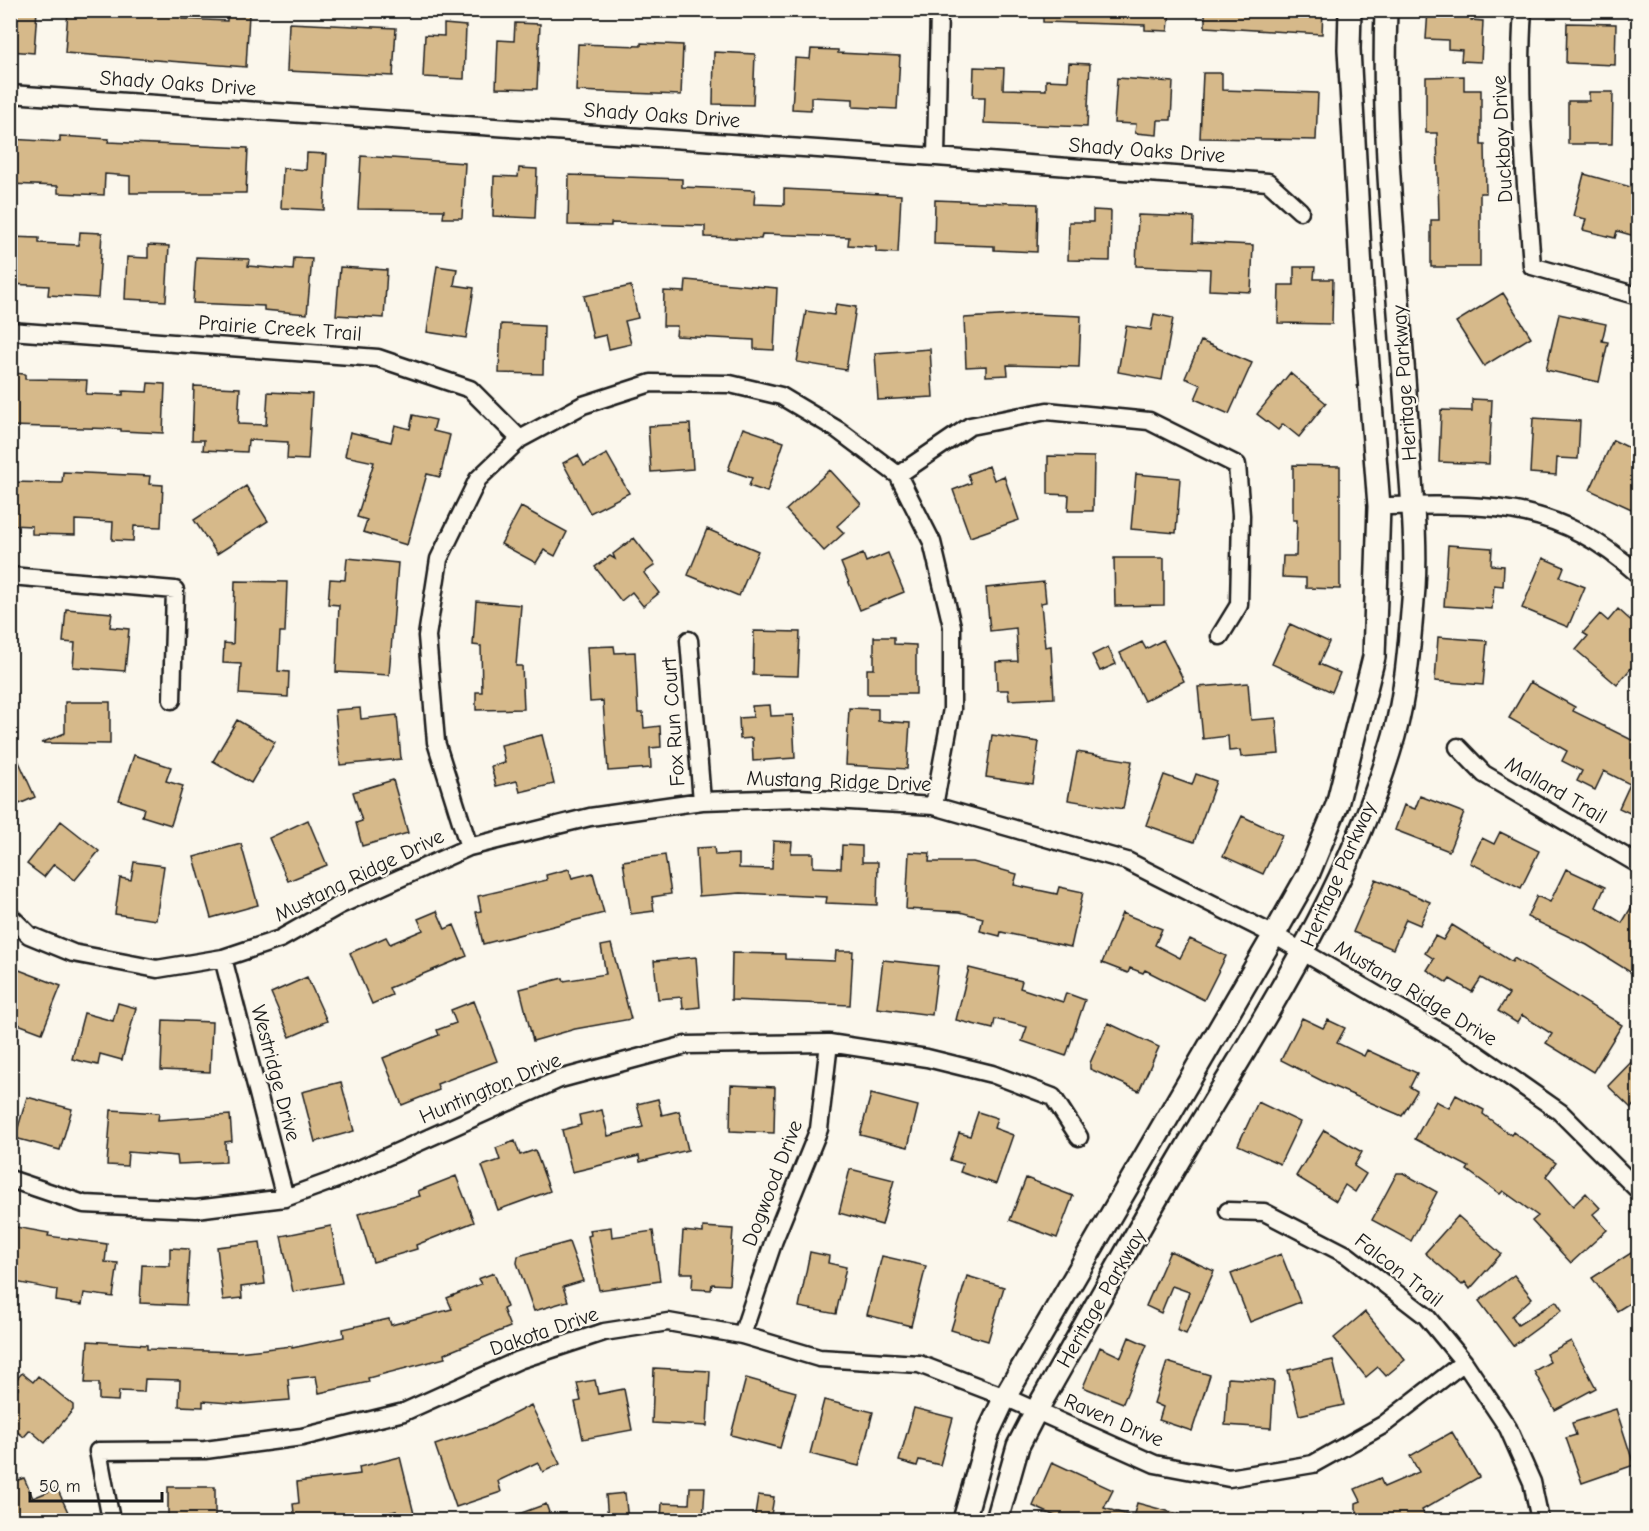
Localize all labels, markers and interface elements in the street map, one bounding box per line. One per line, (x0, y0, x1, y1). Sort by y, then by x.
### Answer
street label: Shady Oaks Drive (99, 66, 257, 100)
street label: Duckbay Drive (1487, 75, 1517, 203)
street label: Shady Oaks Drive (583, 98, 741, 132)
street label: Shady Oaks Drive (1068, 133, 1226, 167)
street label: Heritage Parkway (1387, 304, 1421, 462)
street label: Prairie Creek Trail (197, 310, 363, 346)
street label: Fox Run Court (656, 656, 689, 787)
street label: Mallard Trail (1501, 751, 1611, 829)
street label: Mustang Ridge Drive (746, 766, 932, 796)
street label: Heritage Parkway (1295, 797, 1381, 950)
street label: Mustang Ridge Drive (270, 824, 448, 926)
street label: Mustang Ridge Drive (1330, 935, 1502, 1051)
street label: Westridge Drive (246, 1002, 306, 1144)
street label: Huntington Drive (416, 1047, 564, 1129)
street label: Dogwood Drive (737, 1117, 807, 1249)
street label: Heritage Parkway (1052, 1224, 1151, 1372)
street label: Falcon Trail (1350, 1228, 1448, 1312)
street label: Dakota Drive (487, 1301, 601, 1361)
street label: Raven Drive (1061, 1388, 1167, 1452)
scale bar (30, 1465, 162, 1503)
text: 50 m (39, 1476, 81, 1497)

